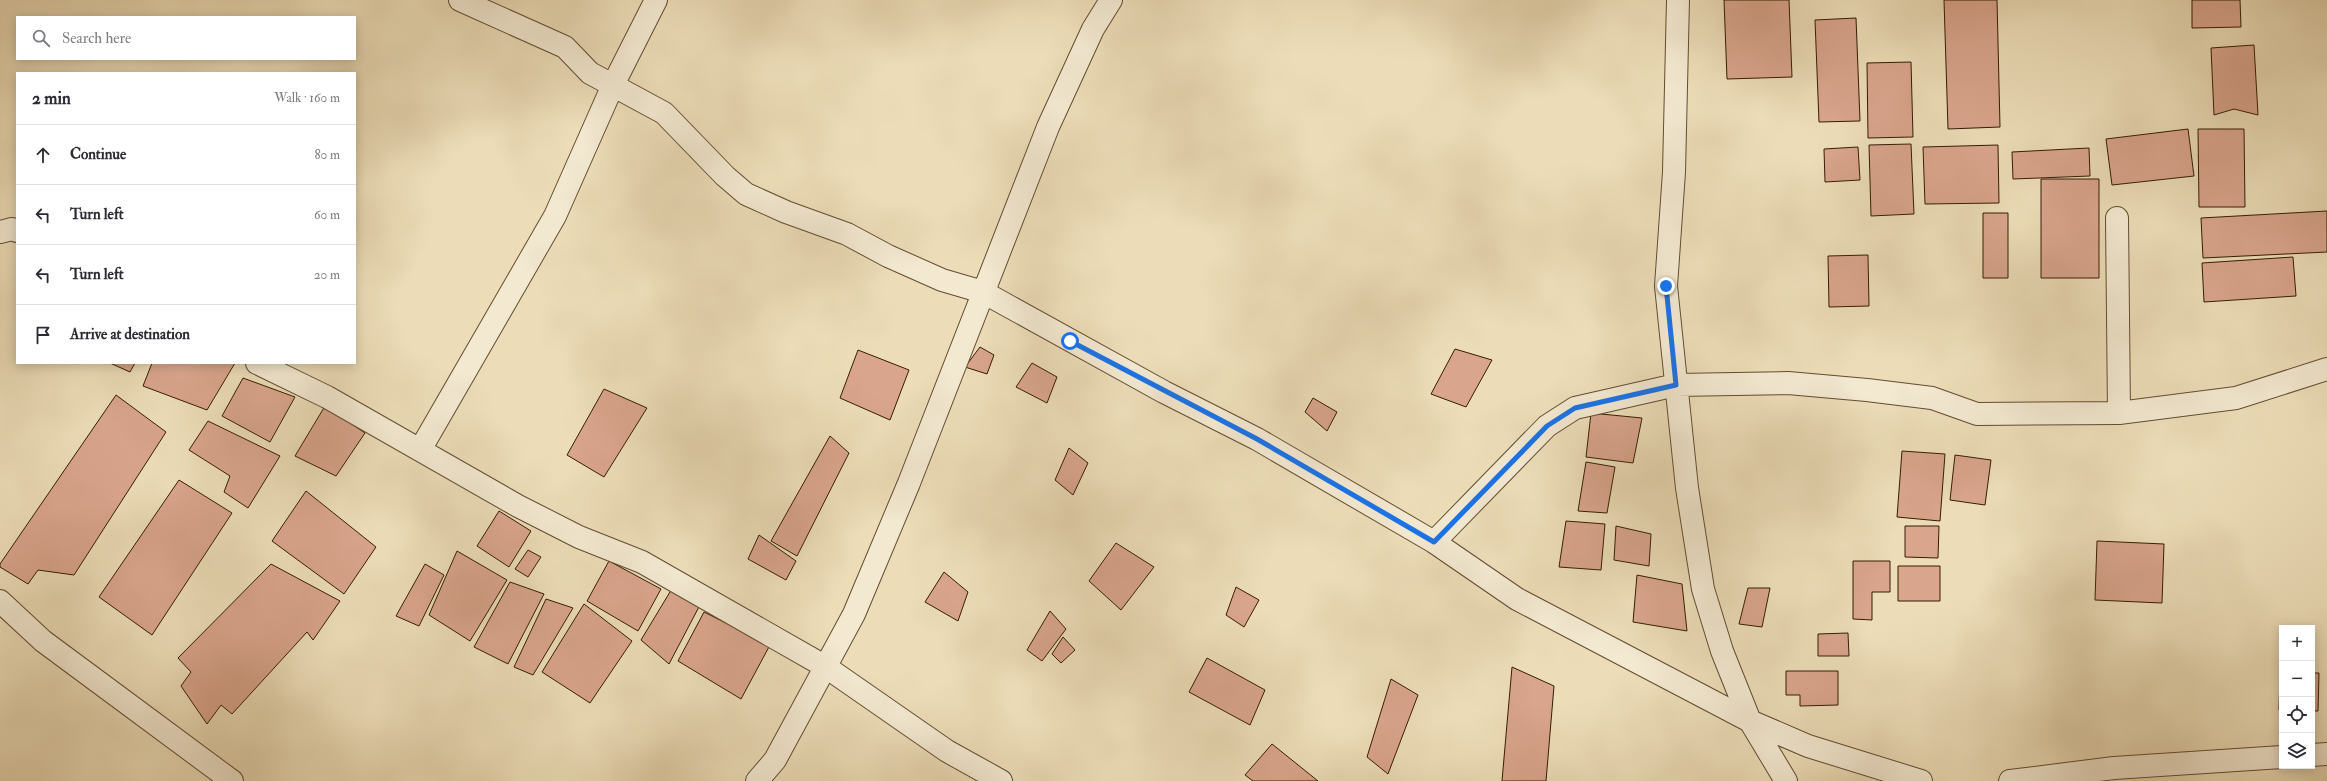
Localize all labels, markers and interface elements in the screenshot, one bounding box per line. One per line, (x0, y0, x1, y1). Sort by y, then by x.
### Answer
search box (16, 16, 356, 60)
icon: search (30, 27, 52, 49)
text: Search here (62, 29, 131, 48)
text: 2 min (32, 88, 71, 109)
text: Walk · 160 m (274, 90, 340, 106)
icon: ahead (32, 144, 54, 166)
text: Continue (70, 145, 126, 164)
text: 80 m (314, 147, 340, 163)
icon: left (32, 204, 54, 226)
text: Turn left (70, 205, 124, 224)
text: 60 m (314, 207, 340, 223)
icon: left (32, 264, 54, 286)
text: Turn left (70, 265, 124, 284)
text: 20 m (314, 267, 340, 283)
route end (1657, 277, 1675, 295)
icon: arrive (32, 324, 54, 346)
text: Arrive at destination (70, 325, 190, 344)
route start (1061, 332, 1079, 350)
map controls (2279, 625, 2315, 769)
button: + (2279, 625, 2315, 661)
button: − (2279, 661, 2315, 697)
button: locate (2279, 697, 2315, 733)
button: layers (2279, 733, 2315, 769)

